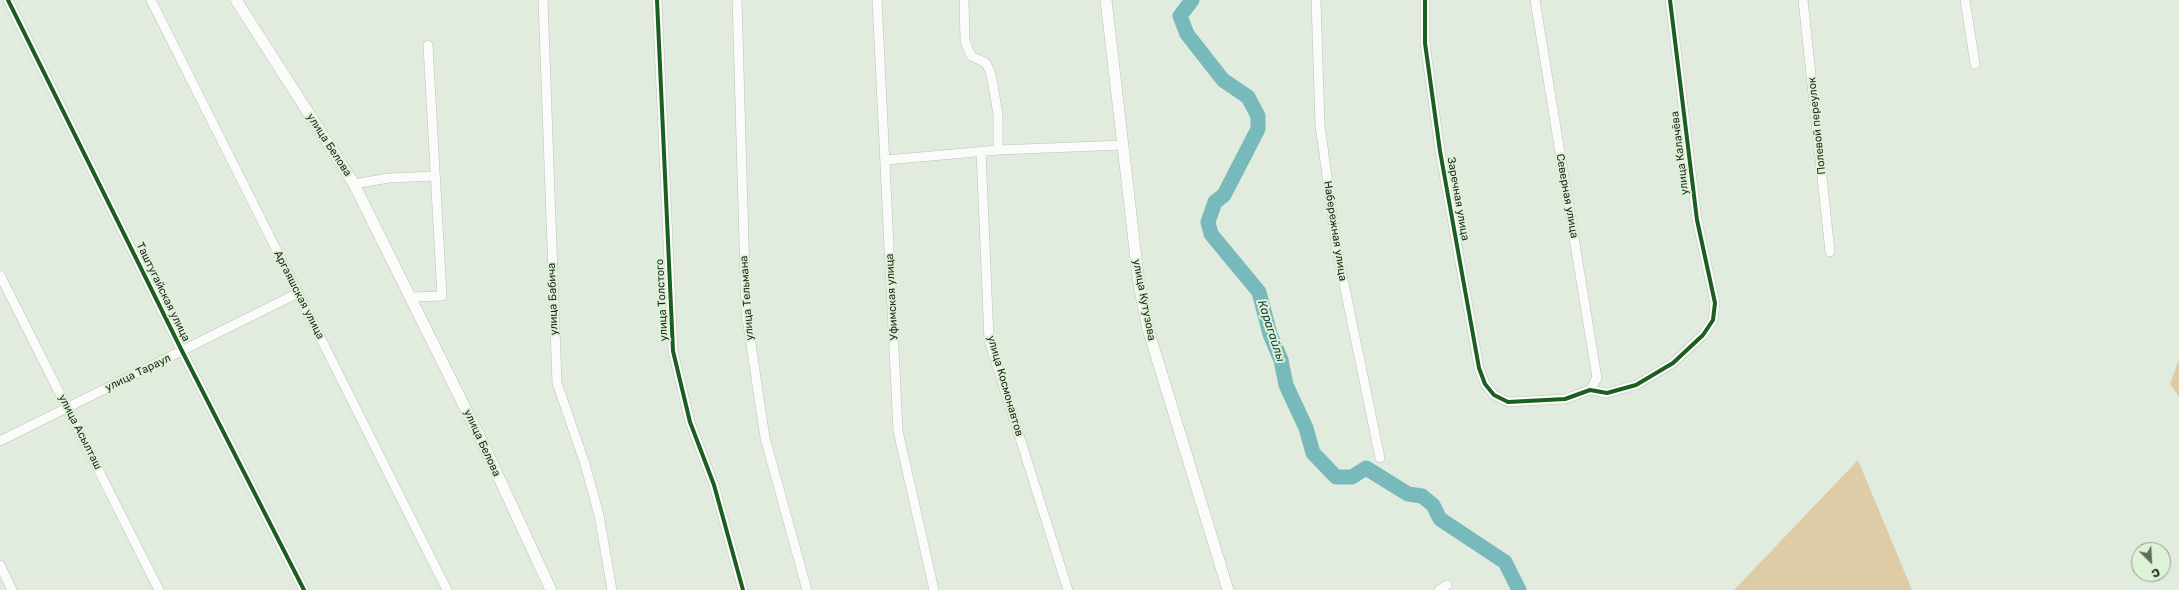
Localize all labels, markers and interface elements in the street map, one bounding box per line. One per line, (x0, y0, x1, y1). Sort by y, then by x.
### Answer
street label: Полевой переулок (1805, 77, 1829, 175)
street label: улица Калачёва (1668, 110, 1692, 196)
street label: улица Белова (304, 111, 354, 179)
street label: Северная улица (1553, 153, 1581, 239)
street label: Заречная улица (1444, 156, 1472, 242)
street label: Набережная улица (1321, 180, 1349, 282)
street label: Таштугайская улица (133, 240, 193, 344)
street label: Аргаяшская улица (271, 248, 327, 342)
street label: Уфимская улица (883, 253, 901, 341)
street label: улица Тельмана (737, 255, 757, 341)
street label: улица Кутузова (1130, 258, 1158, 342)
street label: улица Толстого (653, 259, 671, 341)
street label: улица Бабича (545, 262, 561, 336)
water label: Карагайлы (1254, 298, 1288, 364)
street label: улица Космонавтов (984, 334, 1026, 438)
street label: улица Тараул (103, 351, 173, 395)
street label: улица Асылташ (55, 392, 105, 472)
street label: улица Белова (461, 407, 503, 479)
north arrow (2131, 542, 2171, 582)
text: С (2150, 565, 2162, 580)

